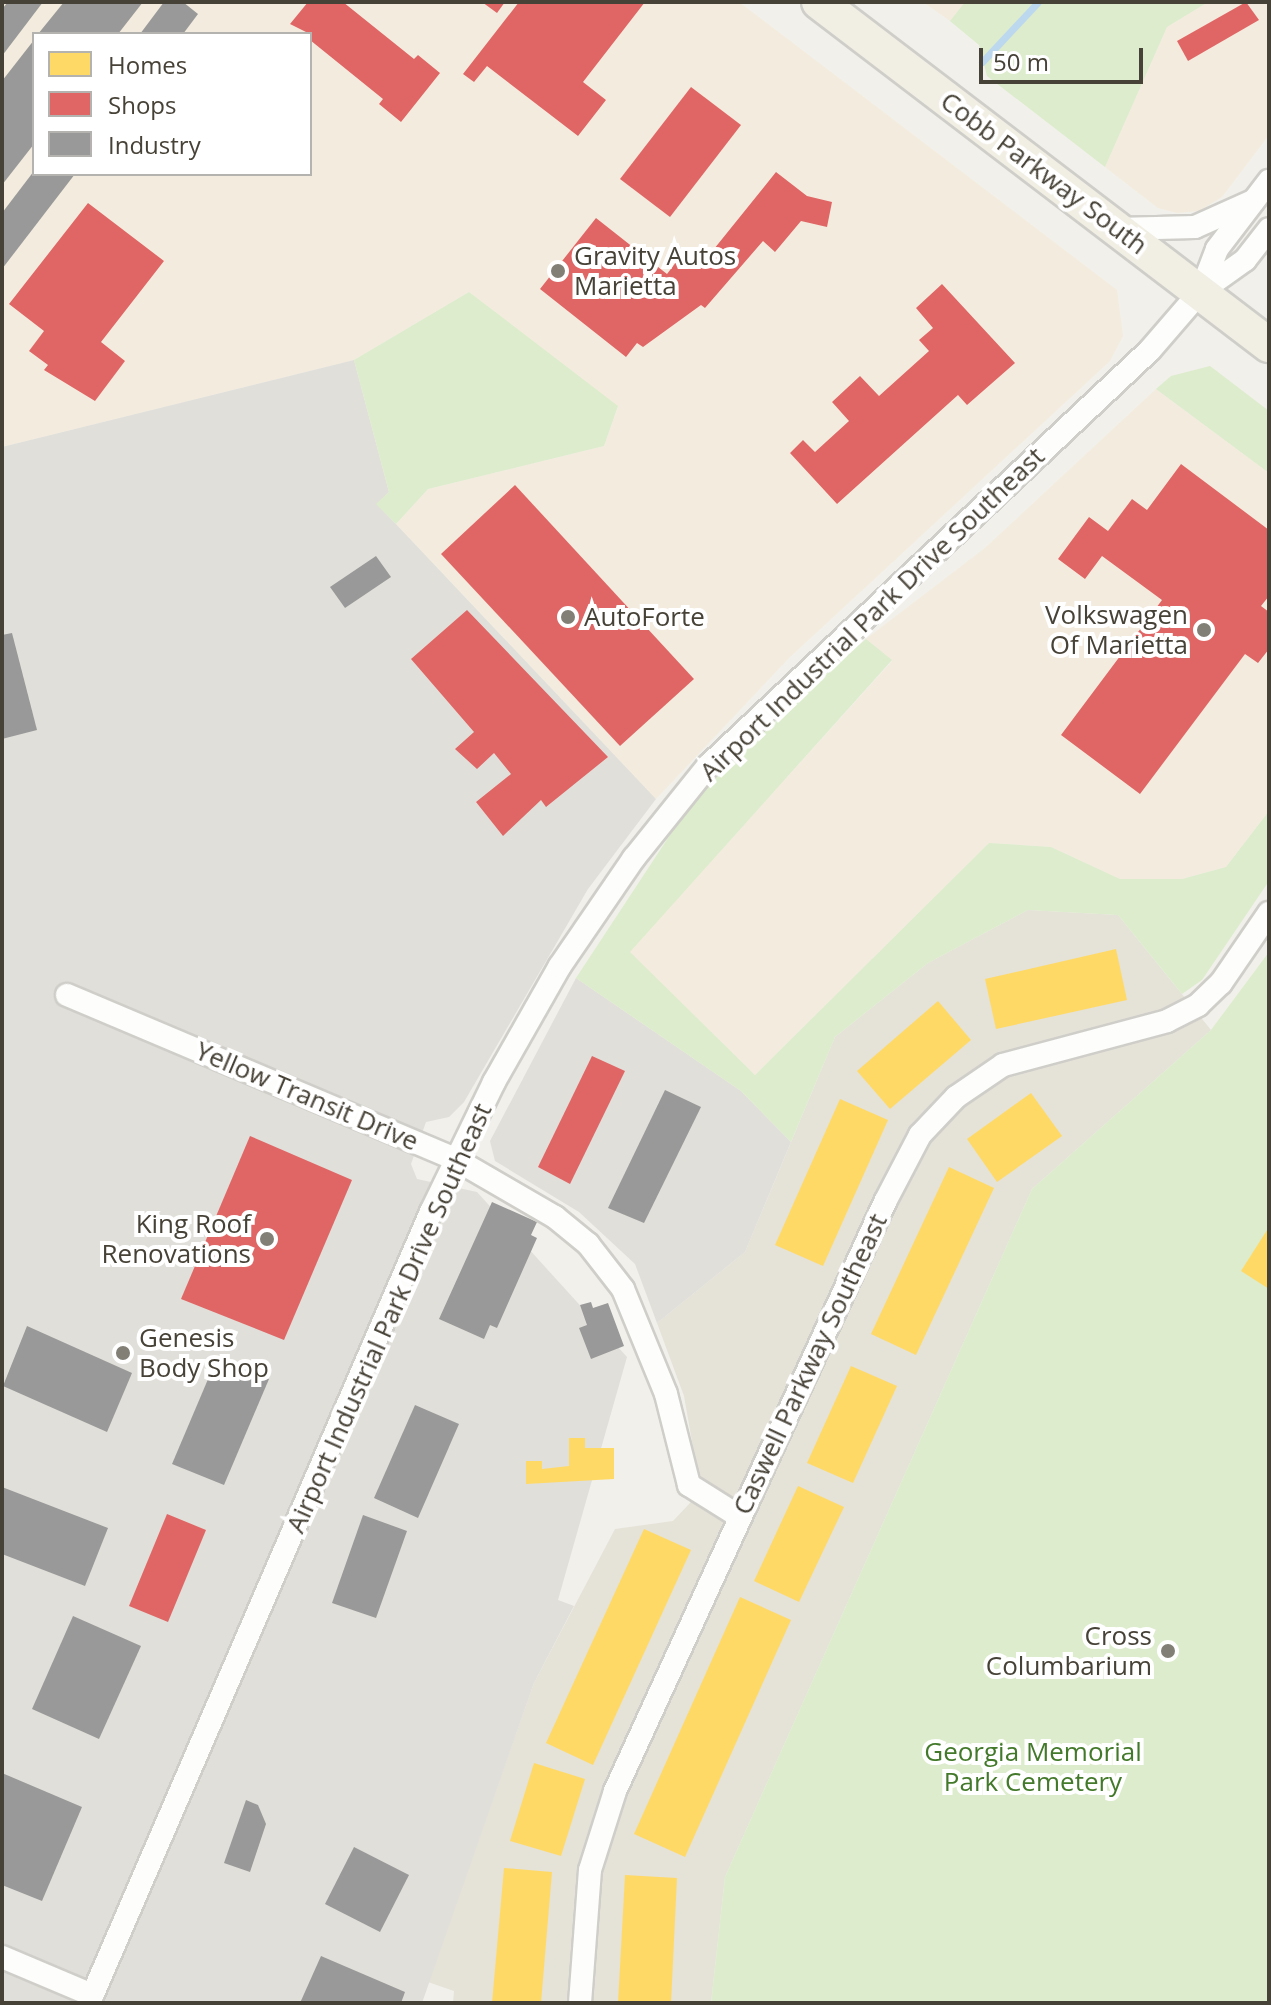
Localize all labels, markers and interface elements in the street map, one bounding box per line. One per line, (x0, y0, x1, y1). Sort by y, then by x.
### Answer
legend (32, 32, 312, 176)
scale bar (983, 32, 1147, 82)
text: 50 m (993, 45, 1049, 78)
text: Homes (108, 48, 187, 81)
street label: Cobb Parkway South (935, 85, 1153, 261)
text: Shops (108, 88, 176, 121)
text: Industry (108, 128, 201, 161)
place label: Gravity Autos Marietta (574, 240, 736, 302)
marker: Gravity Autos Marietta (549, 262, 567, 280)
street label: Airport Industrial Park Drive Southeast (693, 441, 1051, 787)
place label: Volkswagen Of Marietta (1045, 599, 1188, 660)
place label: AutoForte (584, 601, 705, 633)
marker: AutoForte (559, 608, 577, 626)
marker: Volkswagen Of Marietta (1195, 621, 1213, 639)
street label: Yellow Transit Drive (191, 1035, 423, 1157)
street label: Airport Industrial Park Drive Southeast (280, 1098, 498, 1538)
place label: King Roof Renovations (102, 1208, 251, 1270)
street label: Caswell Parkway Southeast (726, 1209, 894, 1519)
marker: King Roof Renovations (258, 1230, 276, 1248)
place label: Genesis Body Shop (139, 1322, 269, 1384)
marker: Genesis Body Shop (114, 1344, 132, 1362)
place label: Cross Columbarium (986, 1620, 1152, 1682)
marker: Cross Columbarium (1159, 1642, 1177, 1660)
park label: Georgia Memorial Park Cemetery (924, 1736, 1142, 1798)

